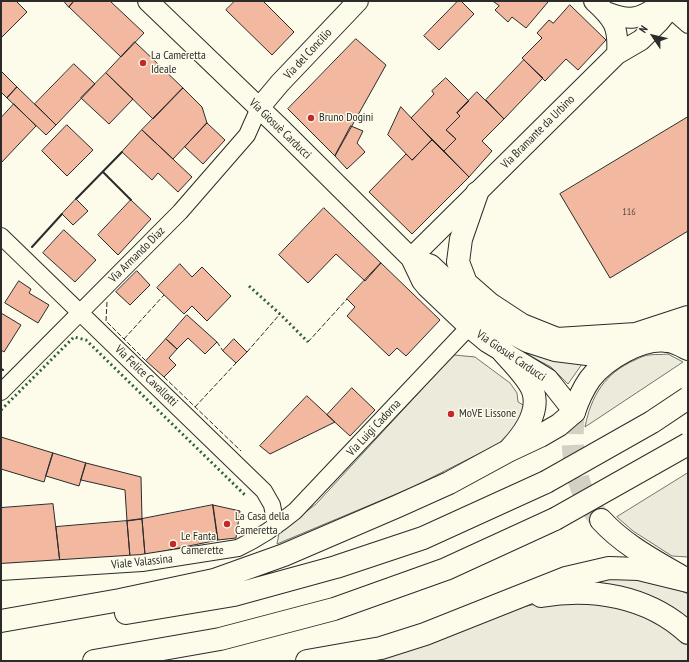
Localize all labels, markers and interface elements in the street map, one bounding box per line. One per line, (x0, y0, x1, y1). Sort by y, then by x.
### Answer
north arrow (633, 16, 673, 56)
text: N (636, 23, 651, 36)
street label: Via del Concilio (281, 26, 335, 82)
place label: La Cameretta Ideale (151, 49, 206, 77)
marker: La Cameretta Ideale (138, 58, 148, 68)
street label: Via Bramante da Urbino (498, 92, 578, 172)
street label: Via Giosuè Carducci (246, 96, 314, 162)
place label: Bruno Dogini (319, 111, 373, 125)
marker: Bruno Dogini (306, 113, 316, 123)
house number: 116 (622, 206, 636, 218)
street label: Via Armando Diaz (106, 224, 168, 286)
street label: Via Giosuè Carducci (474, 327, 548, 385)
street label: Via Felice Cavallotti (112, 342, 180, 410)
street label: Via Luigi Cadorna (344, 397, 404, 459)
place label: MoVE Lissone (459, 407, 516, 421)
marker: MoVE Lissone (446, 409, 456, 419)
place label: La Casa della Cameretta (235, 510, 289, 538)
marker: La Casa della Cameretta (222, 519, 232, 529)
place label: Le Fanta Camerette (181, 530, 224, 558)
marker: Le Fanta Camerette (168, 539, 178, 549)
street label: Viale Valassina (111, 552, 173, 572)

